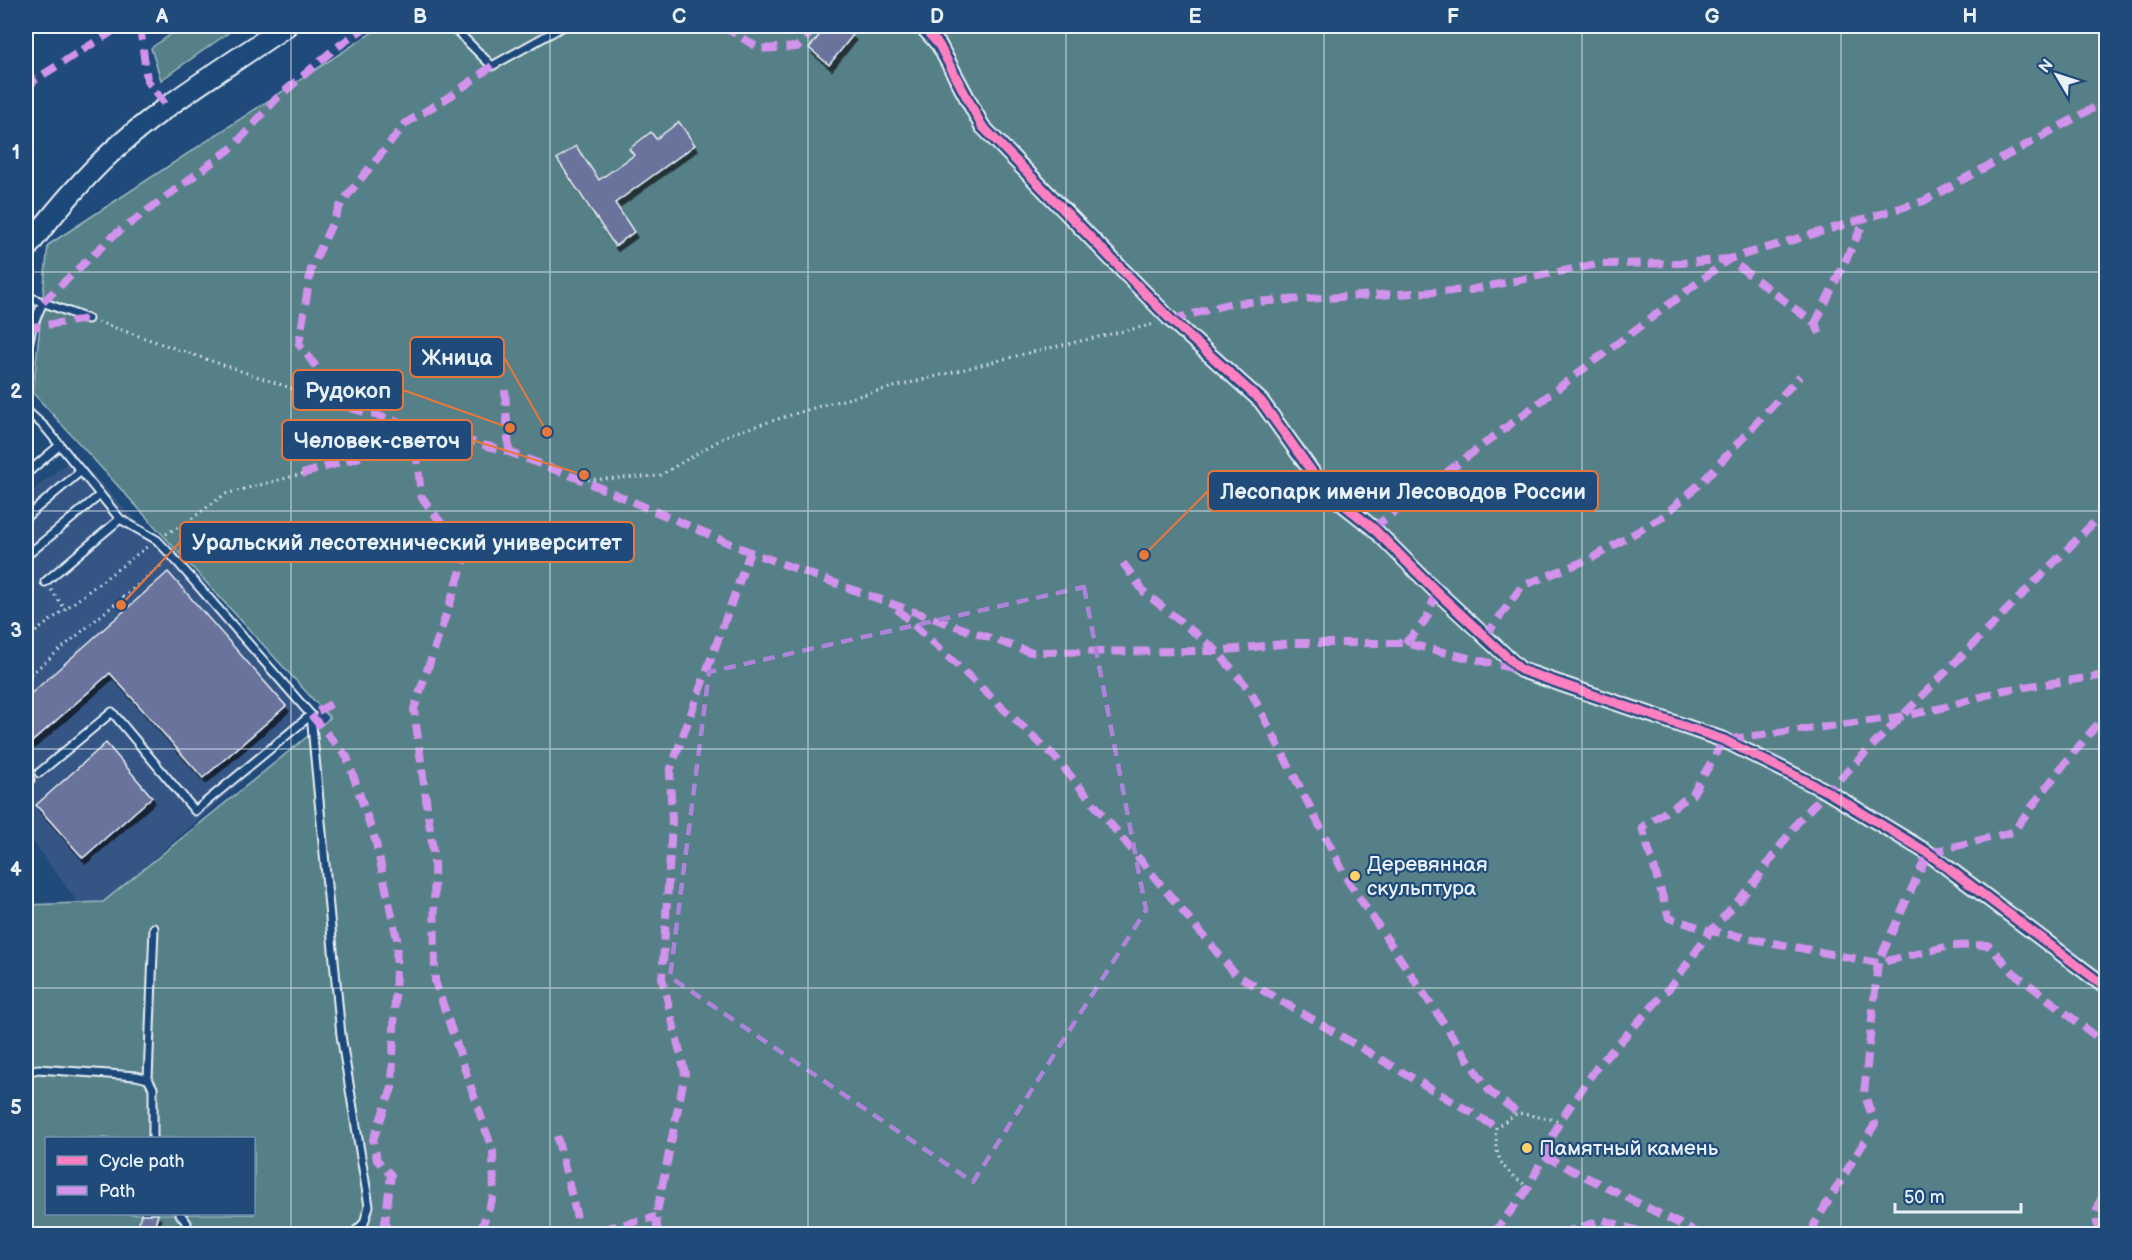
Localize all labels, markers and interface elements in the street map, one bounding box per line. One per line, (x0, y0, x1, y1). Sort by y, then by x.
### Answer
text: A (155, 5, 169, 29)
text: B (413, 5, 427, 29)
text: C (672, 5, 686, 29)
text: D (930, 5, 944, 29)
text: E (1189, 5, 1202, 29)
text: F (1447, 5, 1459, 29)
text: G (1705, 5, 1720, 29)
text: H (1963, 5, 1977, 29)
north arrow (2027, 45, 2087, 105)
text: N (2035, 56, 2058, 77)
text: 1 (12, 141, 20, 165)
callout: Жница (410, 337, 504, 377)
text: Жница (422, 345, 493, 372)
callout: Рудокоп (293, 370, 403, 410)
text: Рудокоп (305, 378, 391, 405)
text: 2 (10, 380, 22, 404)
callout: Человек-светоч (282, 420, 472, 460)
text: Человек-светоч (294, 428, 460, 455)
callout: Лесопарк имени Лесоводов России (1208, 471, 1598, 511)
text: Лесопарк имени Лесоводов России (1219, 479, 1586, 506)
callout: Уральский лесотехнический университет (180, 522, 634, 562)
text: Уральский лесотехнический университет (192, 530, 623, 557)
text: 3 (10, 619, 22, 643)
place label: Деревянная скульптура (1367, 852, 1488, 901)
text: 4 (10, 858, 22, 882)
marker: Деревянная скульптура (1348, 869, 1362, 883)
text: 5 (10, 1096, 22, 1120)
place label: Памятный камень (1539, 1136, 1719, 1161)
legend (45, 1137, 255, 1215)
marker: Памятный камень (1520, 1141, 1534, 1155)
text: Cycle path (99, 1151, 185, 1172)
scale bar (1895, 1176, 2021, 1214)
text: Path (99, 1181, 135, 1202)
text: 50 m (1904, 1187, 1945, 1208)

